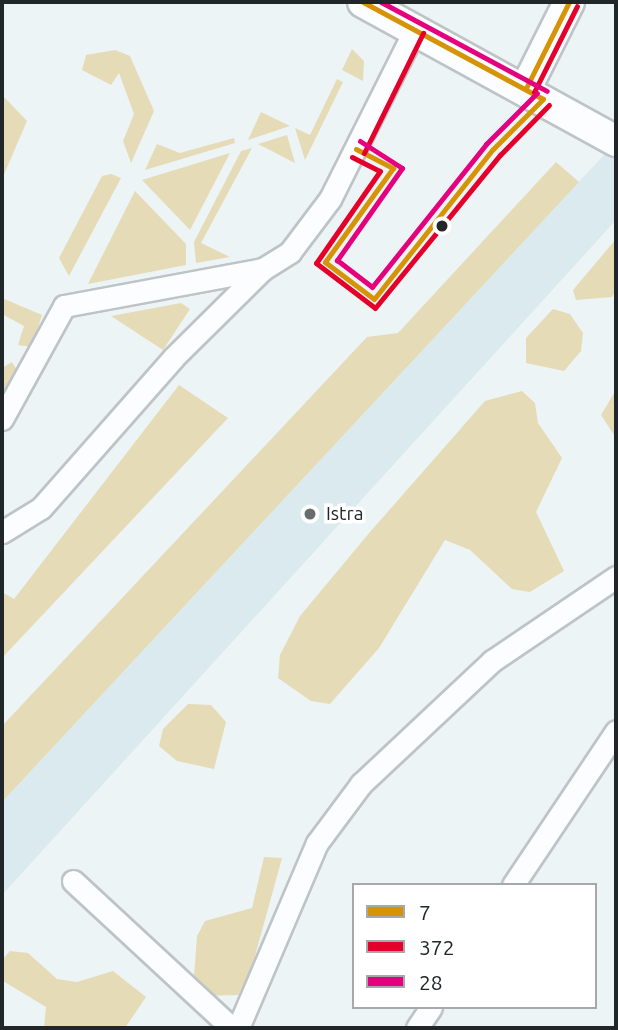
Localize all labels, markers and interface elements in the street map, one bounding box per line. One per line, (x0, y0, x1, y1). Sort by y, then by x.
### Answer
unlabelled marker (435, 219, 449, 233)
place label: Istra (326, 503, 364, 525)
marker: Istra (300, 504, 320, 524)
legend (352, 883, 597, 1009)
text: 7 (419, 900, 431, 924)
text: 372 (419, 935, 455, 959)
text: 28 (419, 970, 443, 994)

